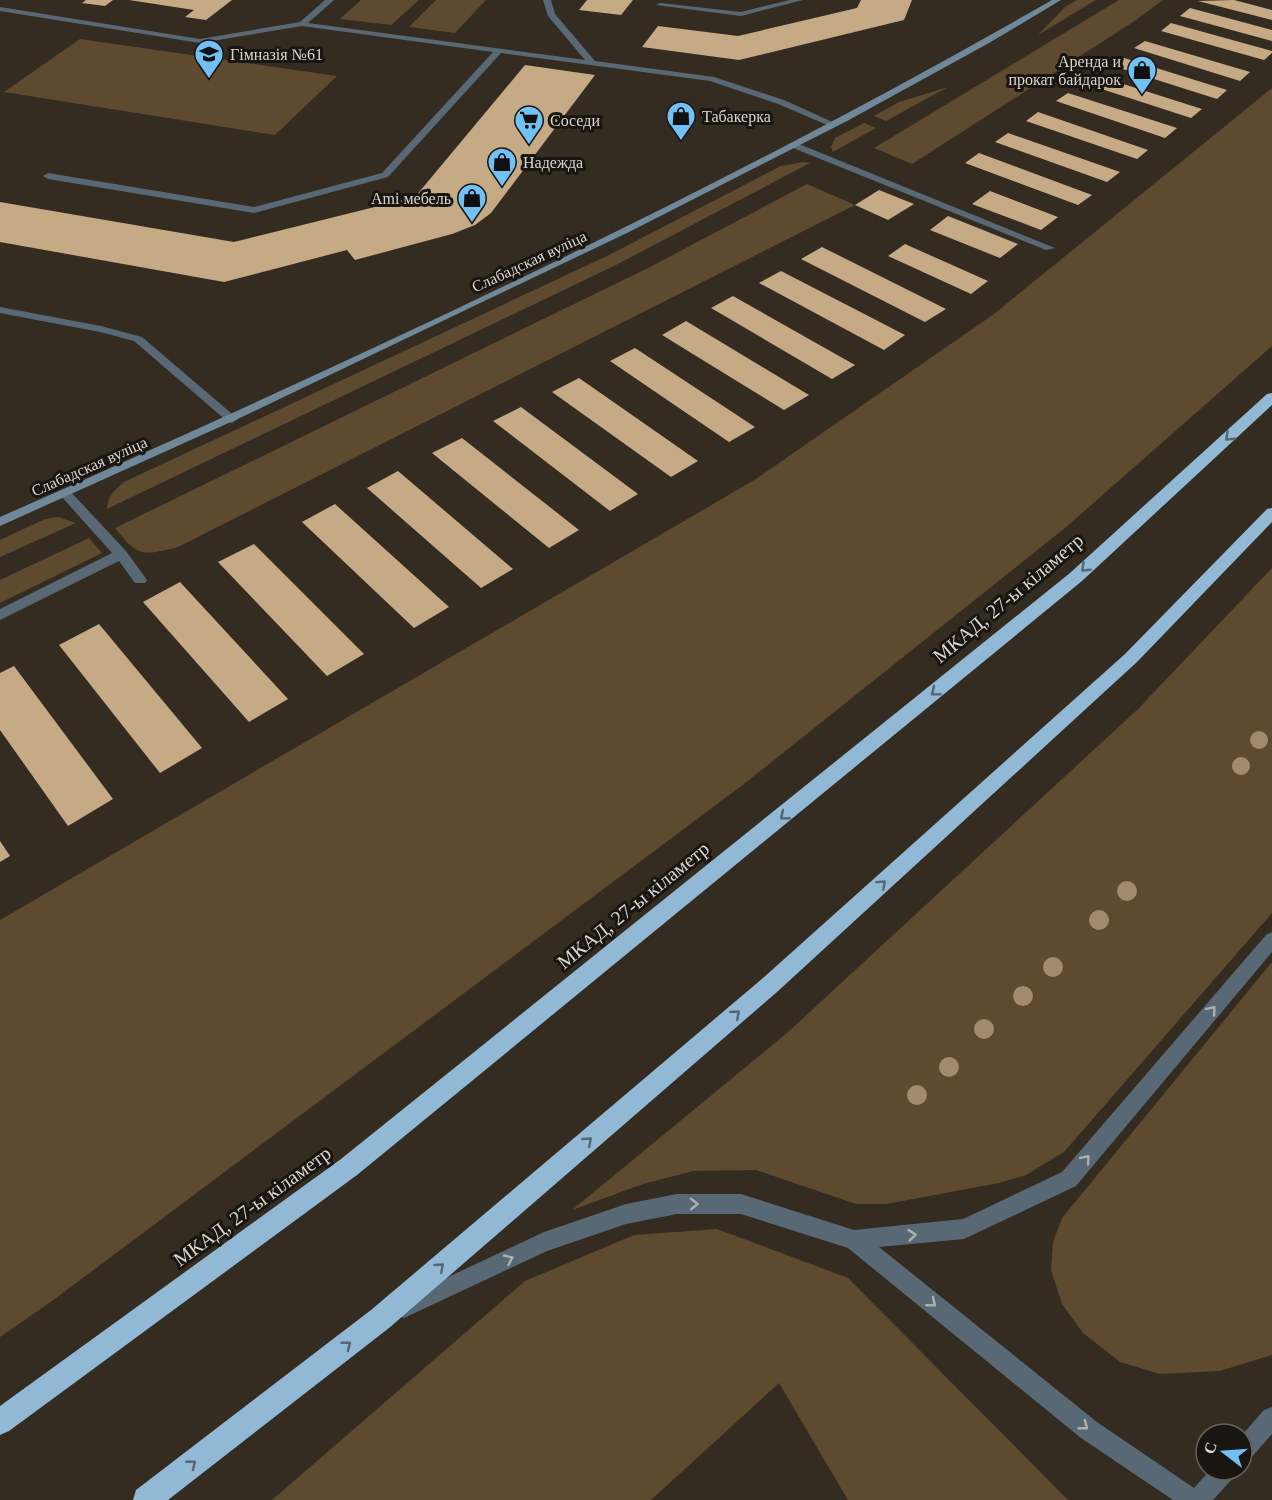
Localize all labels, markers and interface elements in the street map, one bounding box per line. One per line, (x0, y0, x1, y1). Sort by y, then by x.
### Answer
school or university icon: Гімназія №61 (193, 38, 225, 80)
place label: Гімназія №61 (230, 46, 323, 63)
place label: Аренда и прокат байдарок (1008, 53, 1121, 89)
shop icon: Аренда и прокат байдарок (1126, 54, 1158, 96)
shop icon: Табакерка (665, 100, 697, 142)
supermarket icon: Соседи (513, 104, 545, 146)
place label: Табакерка (702, 108, 771, 126)
place label: Соседи (550, 112, 600, 130)
shop icon: Надежда (486, 146, 518, 188)
place label: Надежда (523, 154, 583, 172)
shop icon: Ami мебель (456, 182, 488, 224)
place label: Ami мебель (371, 190, 451, 207)
street label: Слабадская вуліца (469, 227, 590, 296)
one-way arrow (1225, 429, 1236, 440)
street label: Слабадская вуліца (29, 433, 150, 500)
street label: МКАД, 27-ы кіламетр (929, 529, 1088, 668)
one-way arrow (1081, 561, 1092, 572)
one-way arrow (931, 685, 942, 696)
one-way arrow (780, 809, 791, 820)
street label: МКАД, 27-ы кіламетр (553, 837, 714, 974)
one-way arrow (875, 880, 886, 891)
one-way arrow (1205, 1006, 1216, 1017)
one-way arrow (729, 1010, 740, 1021)
one-way arrow (581, 1137, 592, 1148)
street label: МКАД, 27-ы кіламетр (169, 1142, 335, 1271)
one-way arrow (1079, 1155, 1090, 1166)
one-way arrow (690, 1198, 699, 1210)
one-way arrow (907, 1229, 916, 1241)
one-way arrow (502, 1254, 513, 1266)
one-way arrow (433, 1264, 444, 1275)
one-way arrow (925, 1296, 936, 1307)
one-way arrow (340, 1341, 351, 1352)
one-way arrow (1077, 1418, 1088, 1429)
north arrow (1194, 1422, 1254, 1482)
text: С (1200, 1440, 1220, 1456)
one-way arrow (186, 1461, 197, 1472)

